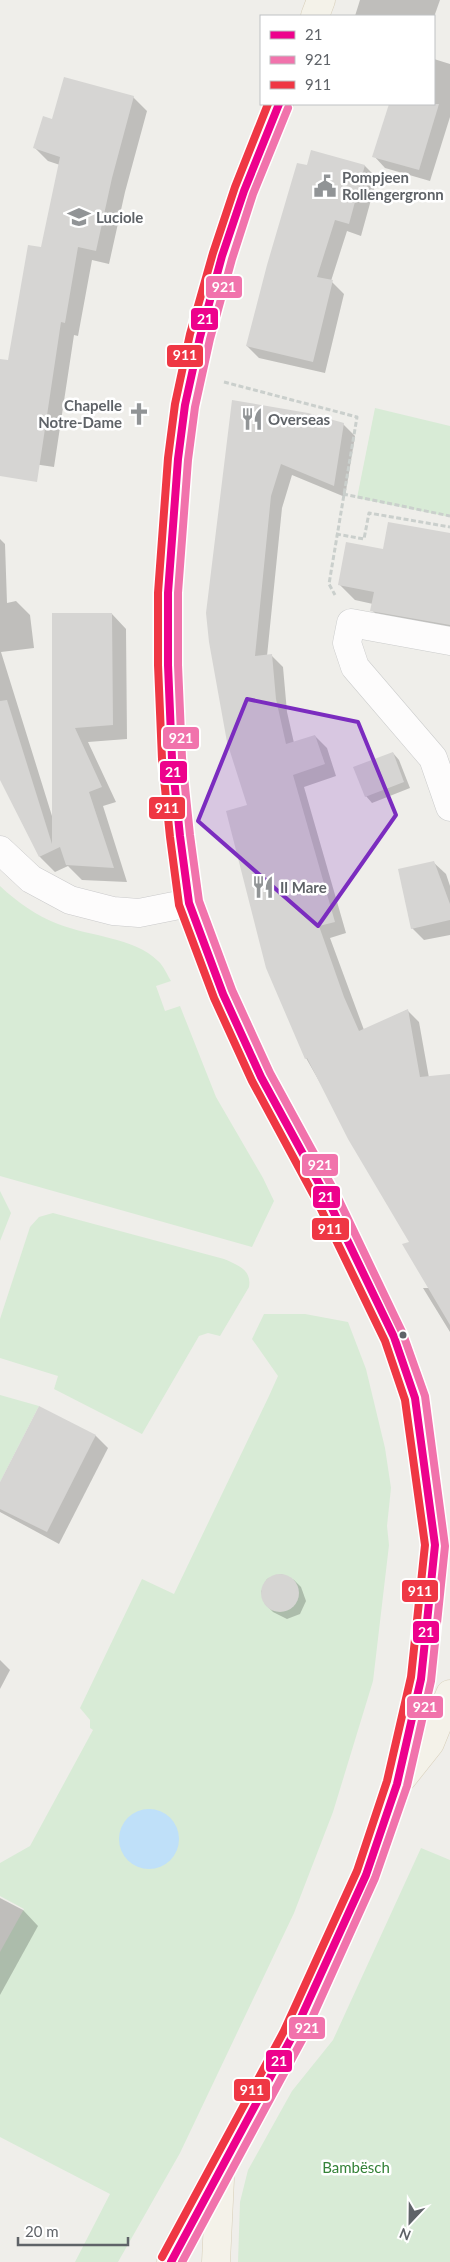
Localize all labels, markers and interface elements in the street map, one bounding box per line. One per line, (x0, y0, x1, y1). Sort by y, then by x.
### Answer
legend (260, 15, 435, 105)
text: 21 (305, 25, 322, 43)
text: 921 (305, 50, 331, 68)
text: 911 (305, 75, 331, 93)
place label: Pompjeen Rollengergronn (342, 168, 444, 203)
public building icon: Pompjeen Rollengergronn (312, 173, 338, 199)
school or university icon: Luciole (66, 204, 92, 230)
place label: Luciole (96, 208, 143, 226)
line badge: 921 (205, 275, 243, 299)
text: 921 (212, 278, 236, 295)
line badge: 21 (190, 307, 219, 331)
text: 21 (197, 310, 213, 327)
line badge: 911 (166, 344, 204, 368)
text: 911 (173, 346, 197, 363)
place label: Chapelle Notre-Dame (38, 396, 122, 431)
church icon: Chapelle Notre-Dame (126, 401, 152, 427)
restaurant icon: Overseas (239, 406, 265, 432)
place label: Overseas (268, 410, 331, 428)
line badge: 921 (162, 726, 200, 750)
text: 921 (169, 729, 193, 746)
line badge: 21 (159, 760, 188, 784)
text: 21 (165, 763, 181, 780)
line badge: 911 (148, 796, 186, 820)
text: 911 (155, 799, 179, 816)
restaurant icon: Il Mare (250, 874, 276, 900)
place label: Il Mare (280, 878, 327, 896)
line badge: 921 (301, 1153, 339, 1177)
text: 921 (308, 1156, 332, 1173)
line badge: 21 (312, 1185, 341, 1209)
text: 21 (318, 1188, 334, 1205)
line badge: 911 (311, 1217, 350, 1241)
text: 911 (318, 1220, 342, 1237)
unlabelled marker (398, 1330, 408, 1340)
line badge: 911 (401, 1579, 439, 1603)
text: 911 (408, 1582, 432, 1599)
line badge: 21 (412, 1620, 440, 1644)
text: 21 (418, 1623, 434, 1640)
line badge: 921 (406, 1695, 444, 1719)
text: 921 (413, 1698, 437, 1715)
line badge: 921 (288, 2016, 326, 2040)
text: 921 (295, 2019, 319, 2036)
line badge: 21 (265, 2049, 293, 2073)
text: 21 (271, 2052, 287, 2069)
line badge: 911 (233, 2078, 271, 2102)
text: 911 (240, 2081, 264, 2098)
park label: Bambësch (322, 2158, 390, 2176)
north arrow (385, 2197, 435, 2247)
scale bar (18, 2214, 128, 2246)
text: 20 m (25, 2222, 59, 2240)
text: N (397, 2225, 413, 2244)

